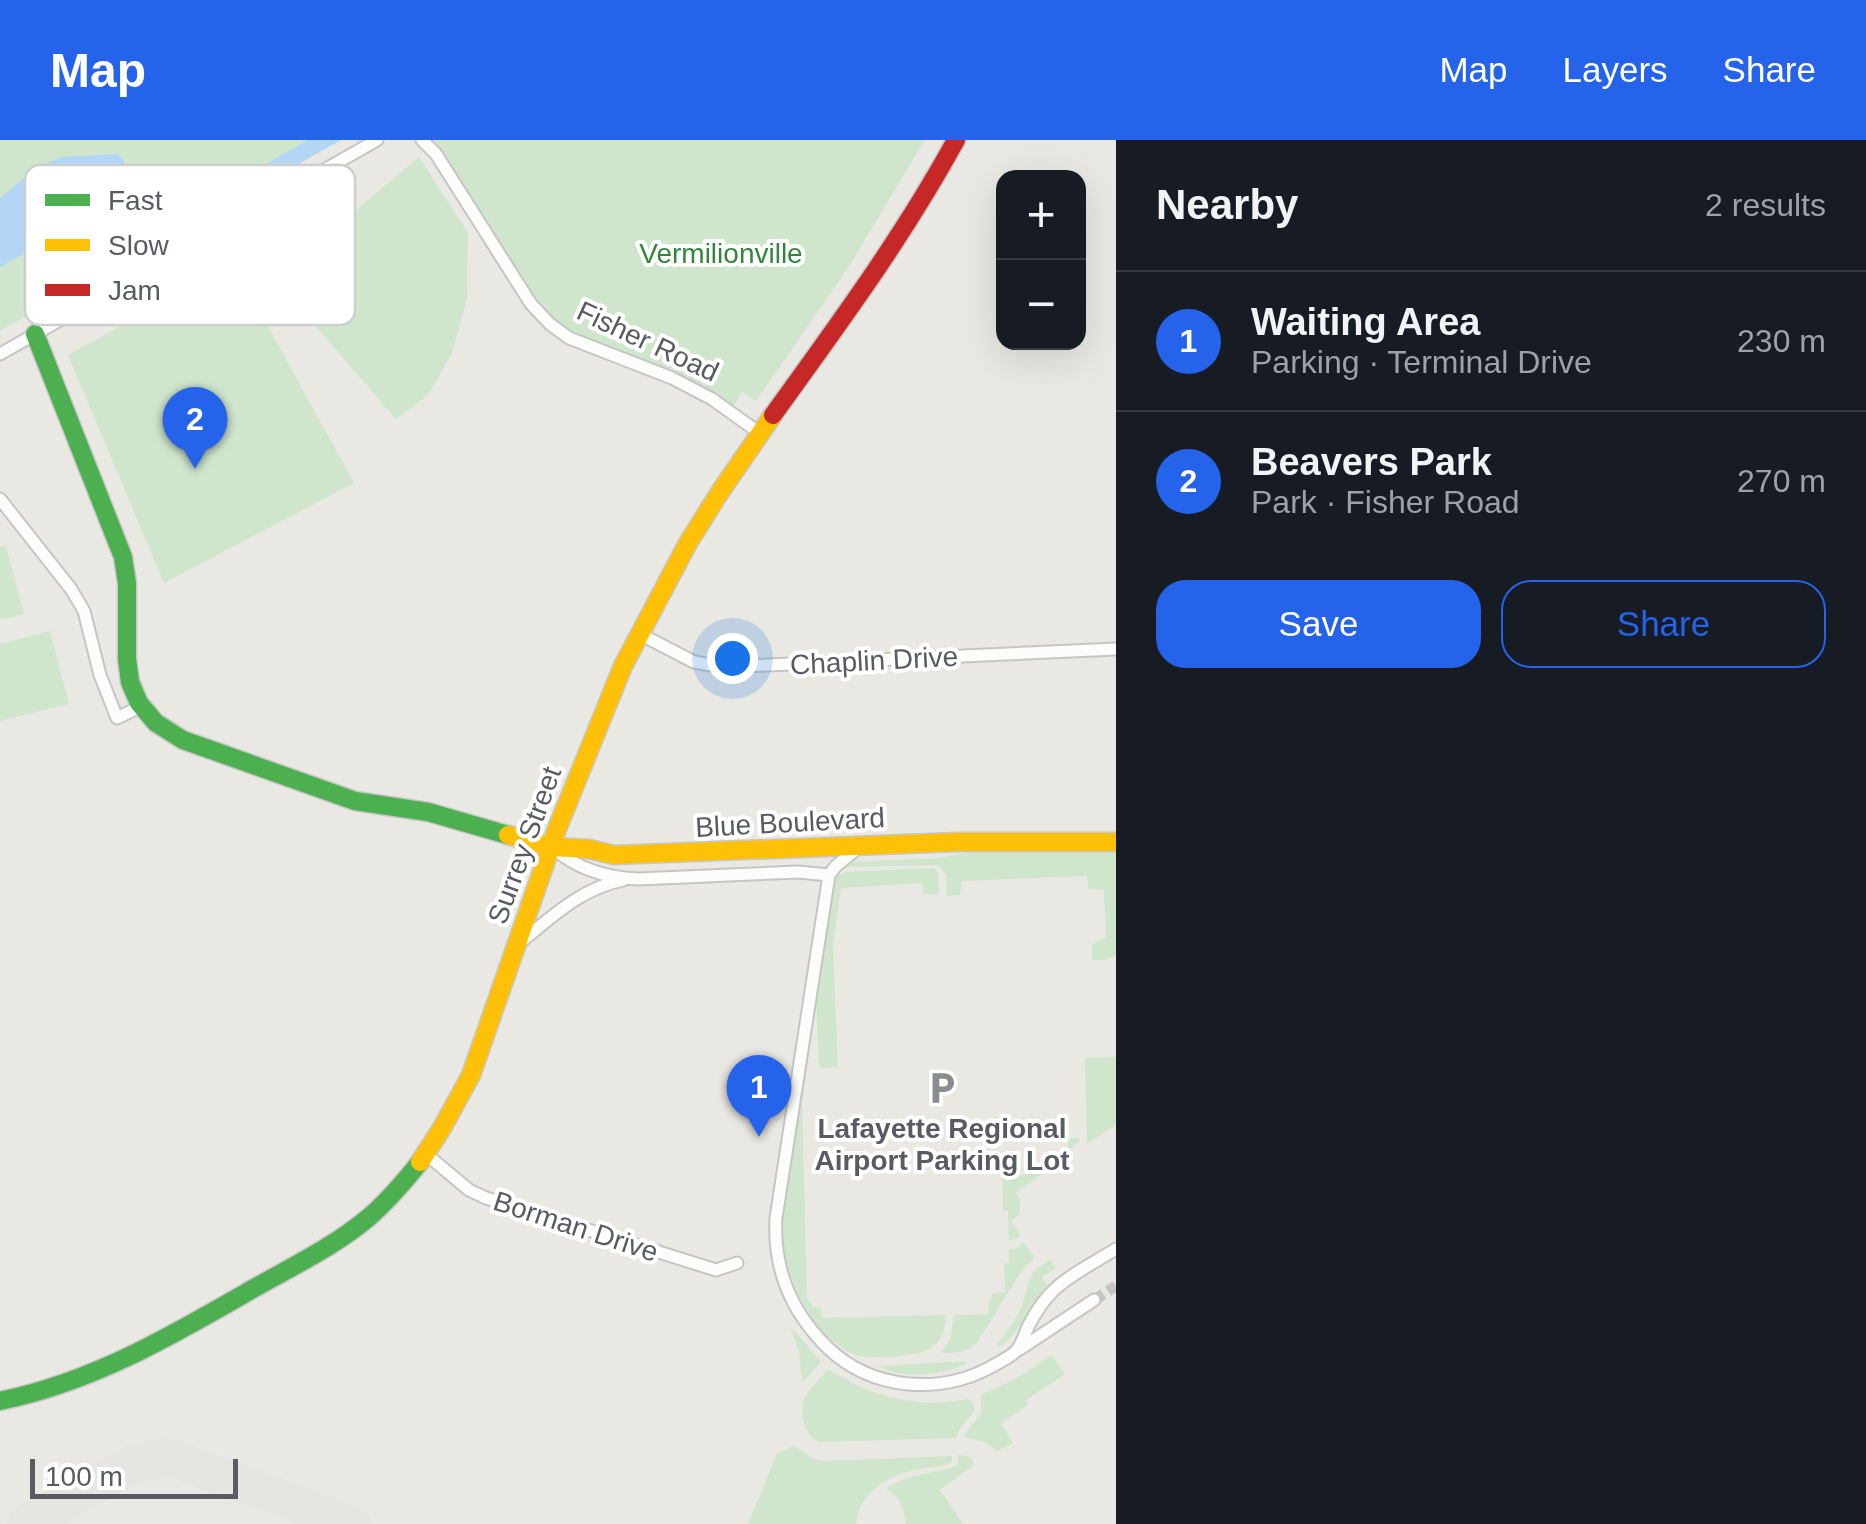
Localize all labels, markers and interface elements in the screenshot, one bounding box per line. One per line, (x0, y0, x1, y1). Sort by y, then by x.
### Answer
text: Map (50, 44, 146, 97)
text: Map (1439, 50, 1508, 89)
text: Layers (1563, 50, 1668, 89)
text: Share (1723, 50, 1816, 89)
legend (25, 165, 355, 325)
map controls (996, 170, 1086, 350)
button: + (996, 170, 1086, 260)
text: Nearby (1156, 181, 1298, 228)
text: Fast (108, 185, 163, 216)
text: 2 results (1705, 187, 1826, 223)
text: Slow (108, 230, 169, 261)
park label: Vermilionville (639, 238, 803, 269)
button: − (996, 260, 1086, 350)
text: Jam (108, 275, 161, 306)
street label: Fisher Road (572, 295, 723, 388)
text: Waiting Area (1251, 301, 1480, 343)
text: 1 (1180, 323, 1197, 359)
text: 230 m (1737, 323, 1826, 359)
text: Parking · Terminal Drive (1251, 344, 1592, 380)
pin: 2 (162, 386, 228, 469)
text: Beavers Park (1251, 441, 1492, 483)
text: 2 (1180, 463, 1197, 499)
text: 270 m (1737, 463, 1826, 499)
text: Park · Fisher Road (1251, 484, 1520, 520)
button: Save (1156, 580, 1481, 668)
button: Share (1501, 580, 1826, 668)
your location (707, 633, 758, 684)
street label: Chaplin Drive (789, 641, 959, 680)
street label: Surrey Street (482, 762, 567, 928)
street label: Blue Boulevard (694, 802, 886, 843)
pin: 1 (726, 1054, 792, 1137)
parking icon: Lafayette Regional Airport Parking Lot (923, 1069, 961, 1107)
place label: Lafayette Regional Airport Parking Lot (814, 1113, 1070, 1176)
street label: Borman Drive (490, 1185, 662, 1268)
scale bar (30, 1454, 238, 1498)
text: 100 m (45, 1461, 123, 1492)

